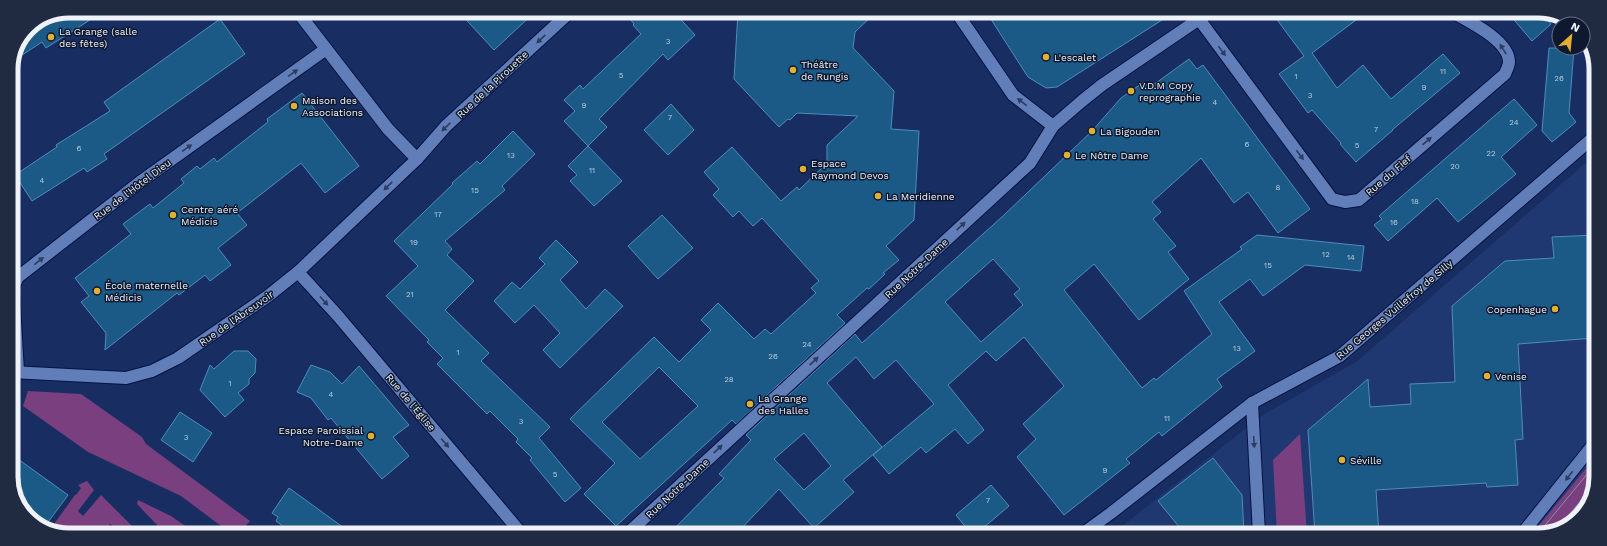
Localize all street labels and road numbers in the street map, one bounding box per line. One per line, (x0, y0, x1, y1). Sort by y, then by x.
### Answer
street label: Rue de la Pirouette (454, 48, 530, 120)
street label: Rue du Fief (1364, 153, 1413, 198)
street label: Rue de l'Hôtel Dieu (92, 157, 173, 222)
street label: Rue Notre-Dame (883, 236, 950, 300)
street label: Rue Georges Vuillefroy de Silly (1334, 257, 1455, 361)
street label: Rue de l'Abreuvoir (197, 289, 276, 348)
street label: Rue de l'Église (384, 372, 438, 433)
street label: Rue Notre-Dame (644, 456, 711, 520)

